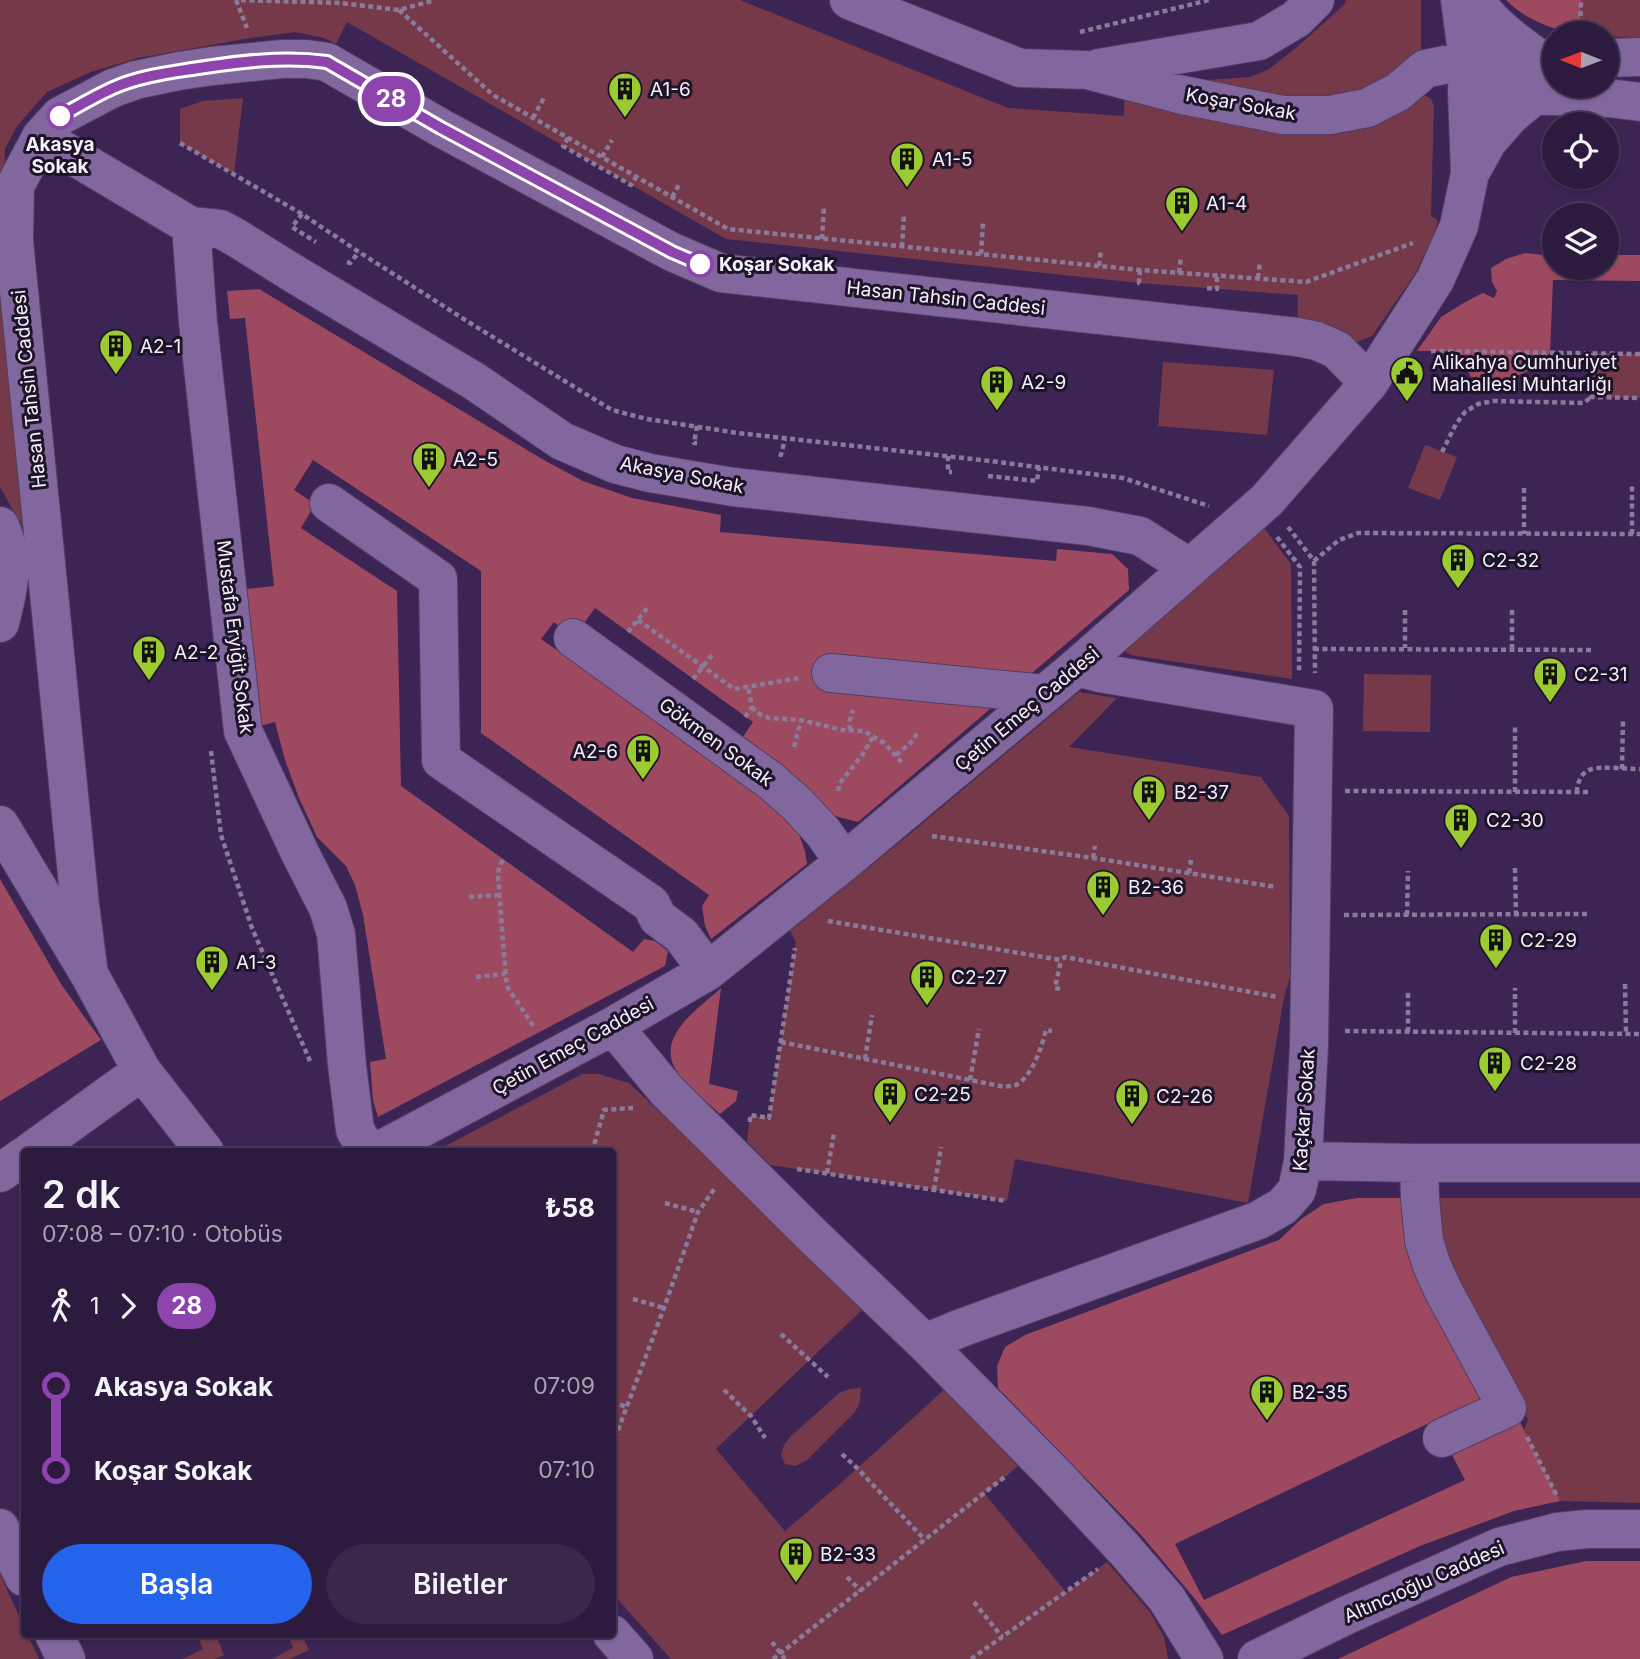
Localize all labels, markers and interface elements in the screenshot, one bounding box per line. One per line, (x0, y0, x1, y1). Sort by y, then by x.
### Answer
north arrow (1542, 21, 1619, 98)
map controls (1542, 21, 1619, 280)
building icon: A1-6 (606, 70, 644, 119)
line badge: 28 (360, 76, 422, 122)
place label: A1-6 (650, 78, 691, 101)
street label: Koşar Sokak (1184, 83, 1299, 125)
text: 28 (376, 84, 406, 113)
marker: Akasya Sokak (47, 103, 73, 129)
button: locate (1542, 112, 1619, 189)
place label: Akasya Sokak (25, 133, 95, 178)
building icon: A1-5 (888, 140, 926, 189)
place label: A1-5 (932, 148, 973, 171)
building icon: A1-4 (1163, 184, 1201, 233)
place label: A1-4 (1206, 192, 1247, 215)
button: layers (1542, 203, 1619, 280)
marker: Koşar Sokak (687, 251, 713, 277)
place label: Koşar Sokak (719, 253, 835, 276)
street label: Hasan Tahsin Caddesi (846, 276, 1046, 320)
street label: Hasan Tahsin Caddesi (7, 289, 51, 489)
building icon: A2-1 (97, 327, 135, 376)
place label: A2-1 (140, 335, 181, 358)
place label: Alikahya Cumhuriyet Mahallesi Muhtarlığı (1432, 351, 1617, 396)
public building icon: Alikahya Cumhuriyet Mahallesi Muhtarlığı (1388, 354, 1426, 403)
building icon: A2-9 (978, 363, 1016, 412)
place label: A2-9 (1021, 371, 1066, 394)
building icon: A2-5 (410, 440, 448, 489)
place label: A2-5 (453, 448, 498, 471)
street label: Akasya Sokak (618, 452, 747, 498)
street label: Mustafa Eryiğit Sokak (212, 539, 258, 736)
building icon: C2-32 (1439, 541, 1477, 590)
place label: C2-32 (1482, 549, 1539, 572)
building icon: A2-2 (130, 633, 168, 682)
place label: A2-2 (174, 641, 218, 664)
street label: Çetin Emeç Caddesi (950, 642, 1104, 776)
building icon: C2-31 (1531, 655, 1569, 704)
place label: C2-31 (1574, 663, 1627, 686)
street label: Gökmen Sokak (654, 693, 778, 791)
building icon: A2-6 (624, 732, 662, 781)
place label: A2-6 (573, 740, 618, 763)
building icon: B2-37 (1130, 773, 1168, 822)
place label: B2-37 (1174, 781, 1229, 804)
building icon: C2-30 (1442, 801, 1480, 850)
place label: C2-30 (1486, 809, 1544, 832)
building icon: B2-36 (1084, 868, 1122, 917)
place label: B2-36 (1128, 876, 1184, 899)
building icon: C2-29 (1477, 921, 1515, 970)
place label: C2-29 (1520, 929, 1577, 952)
building icon: A1-3 (193, 943, 231, 992)
place label: A1-3 (236, 951, 276, 974)
building icon: C2-27 (908, 958, 946, 1007)
place label: C2-27 (951, 966, 1007, 989)
street label: Çetin Emeç Caddesi (488, 992, 658, 1100)
building icon: C2-28 (1476, 1044, 1514, 1093)
street label: Kaçkar Sokak (1288, 1047, 1320, 1172)
place label: C2-28 (1520, 1052, 1577, 1075)
building icon: C2-25 (871, 1075, 909, 1124)
building icon: C2-26 (1113, 1077, 1151, 1126)
place label: C2-25 (914, 1083, 971, 1106)
place label: C2-26 (1156, 1085, 1213, 1108)
text: 2 dk (42, 1171, 121, 1217)
text: ₺58 (545, 1192, 595, 1223)
text: 07:08 – 07:10 · Otobüs (42, 1220, 283, 1248)
icon: walk (42, 1287, 80, 1325)
icon: forward (109, 1287, 147, 1325)
text: 28 (171, 1291, 202, 1320)
text: 1 (90, 1292, 99, 1320)
text: Akasya Sokak (94, 1371, 273, 1402)
text: 07:09 (533, 1372, 595, 1400)
building icon: B2-35 (1248, 1373, 1286, 1422)
place label: B2-35 (1292, 1381, 1348, 1404)
text: Koşar Sokak (94, 1455, 252, 1486)
text: 07:10 (538, 1456, 595, 1484)
building icon: B2-33 (777, 1535, 815, 1584)
street label: Altıncıoğlu Caddesi (1340, 1536, 1508, 1628)
place label: B2-33 (820, 1543, 876, 1566)
button: Başla (42, 1544, 312, 1624)
button: Biletler (326, 1544, 595, 1624)

